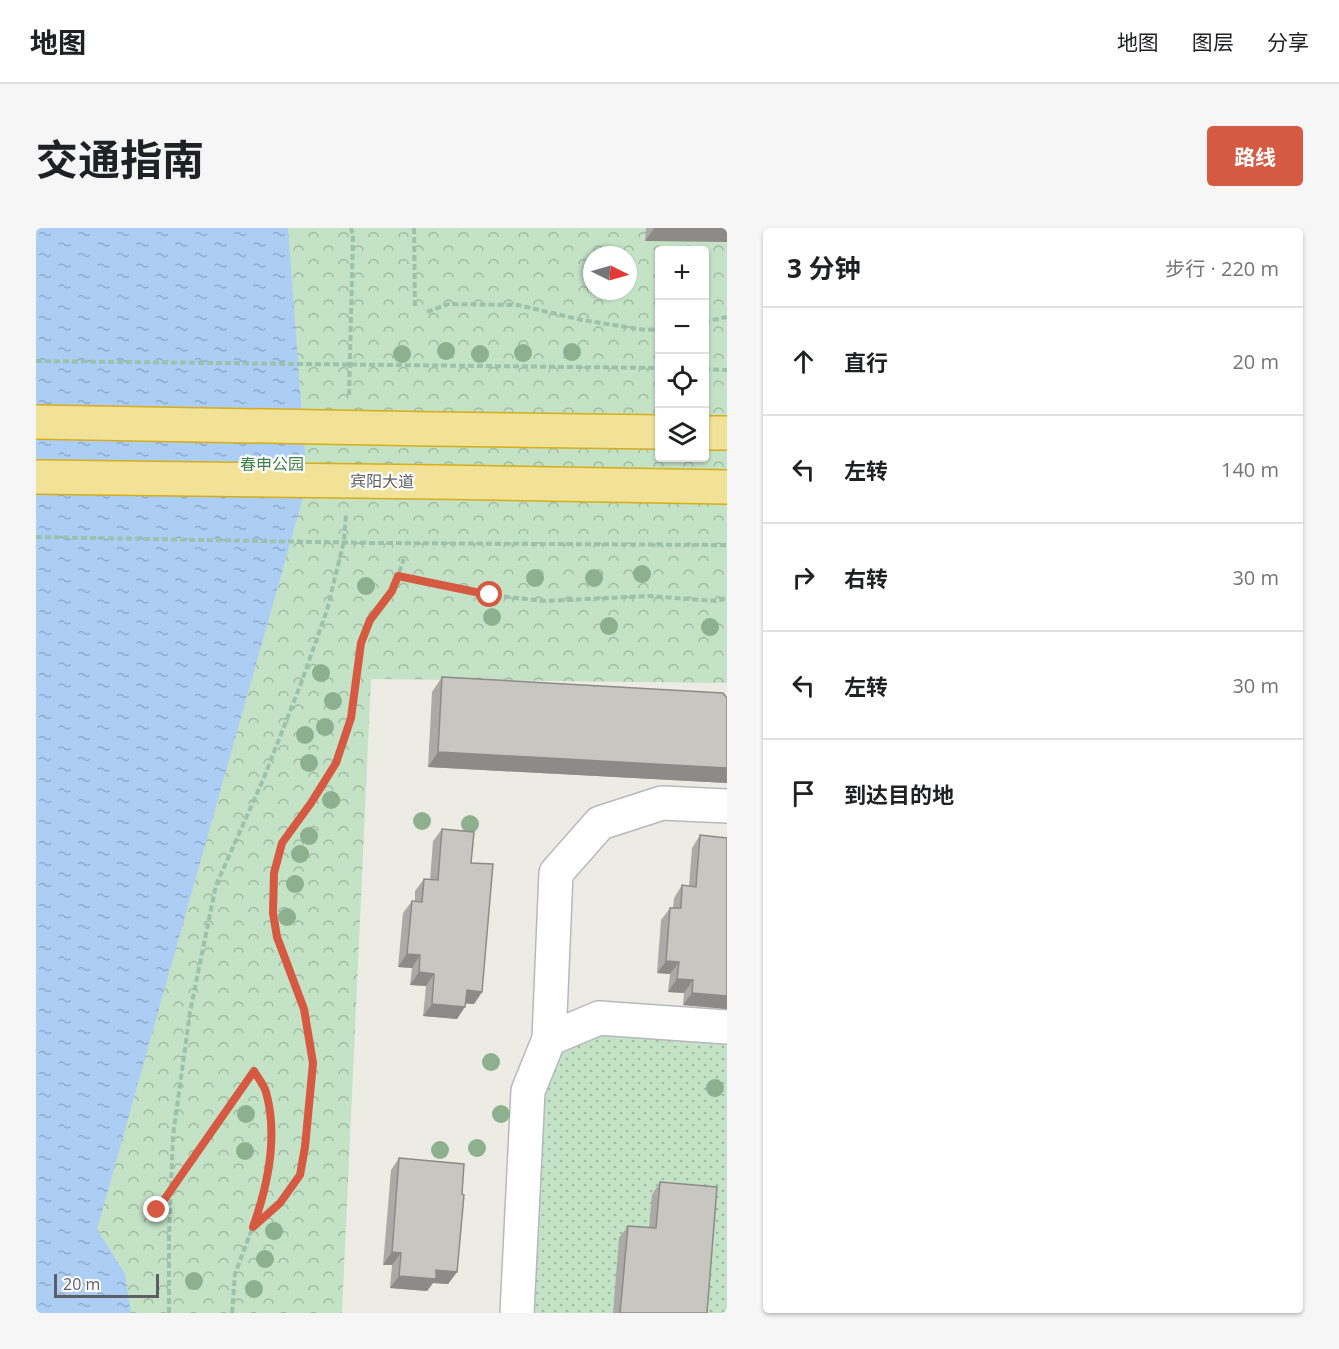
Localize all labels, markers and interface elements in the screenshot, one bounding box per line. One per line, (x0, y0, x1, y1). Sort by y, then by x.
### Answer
text: 地图 (30, 23, 86, 61)
text: 地图 (1117, 28, 1159, 56)
text: 图层 (1192, 28, 1234, 56)
text: 分享 (1267, 28, 1309, 56)
button: 路线 (1207, 126, 1303, 186)
text: 交通指南 (36, 130, 204, 187)
north arrow (583, 246, 637, 300)
map controls (655, 246, 709, 462)
button: + (655, 246, 709, 300)
text: 3 分钟 (787, 250, 861, 286)
text: 步行 · 220 m (1165, 255, 1279, 282)
button: − (655, 300, 709, 354)
icon: ahead (787, 345, 820, 378)
text: 直行 (844, 347, 888, 377)
text: 20 m (1232, 348, 1279, 375)
button: locate (655, 354, 709, 408)
button: layers (655, 408, 709, 462)
park label: 春申公园 (240, 453, 304, 475)
icon: left (787, 453, 820, 486)
text: 左转 (844, 455, 888, 485)
text: 140 m (1221, 456, 1279, 483)
street label: 宾阳大道 (350, 469, 414, 493)
icon: right (787, 561, 820, 594)
text: 右转 (844, 563, 888, 593)
text: 30 m (1232, 564, 1279, 591)
route start (476, 581, 502, 607)
icon: left (787, 669, 820, 702)
text: 左转 (844, 671, 888, 701)
text: 30 m (1232, 672, 1279, 699)
icon: arrive (787, 777, 820, 810)
text: 到达目的地 (844, 779, 954, 809)
route end (143, 1196, 169, 1222)
scale bar (54, 1271, 159, 1298)
text: 20 m (63, 1273, 100, 1295)

